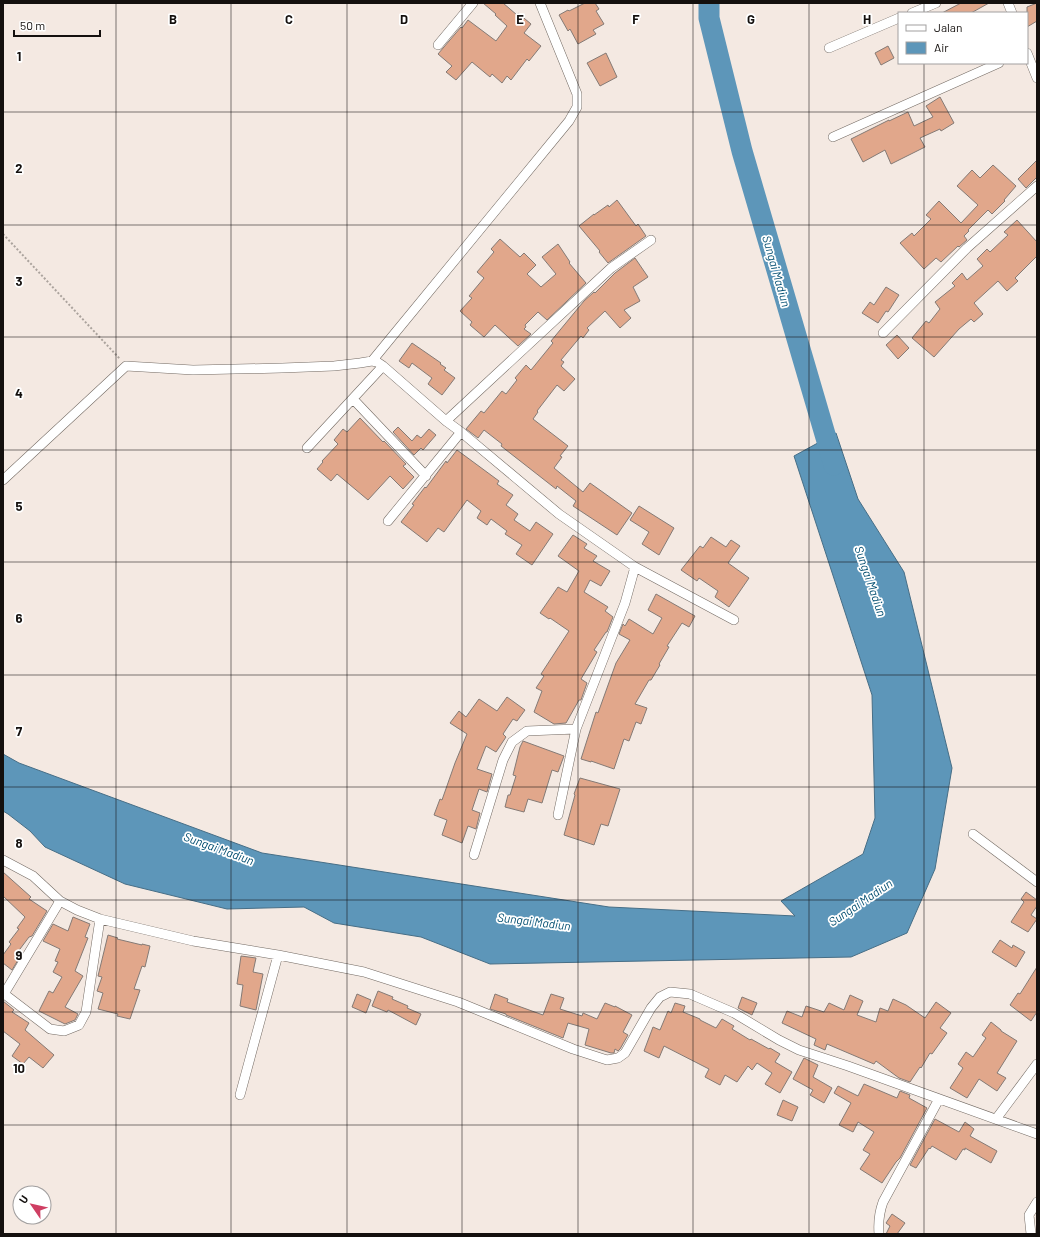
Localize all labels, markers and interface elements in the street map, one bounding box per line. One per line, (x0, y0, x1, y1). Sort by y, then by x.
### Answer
text: B (169, 11, 177, 27)
text: C (285, 11, 293, 27)
text: D (400, 11, 408, 27)
text: E (516, 11, 524, 27)
text: F (632, 11, 640, 27)
text: G (747, 11, 755, 27)
text: H (863, 11, 871, 27)
scale bar (14, 12, 100, 38)
legend (898, 12, 1028, 64)
text: 50 m (20, 18, 45, 32)
text: Jalan (934, 20, 962, 34)
text: Air (934, 40, 949, 54)
text: 1 (17, 48, 21, 64)
text: 2 (15, 160, 23, 176)
water label: Sungai Madiun (760, 234, 794, 308)
text: 3 (15, 273, 23, 289)
text: 4 (15, 385, 23, 401)
text: 5 (15, 498, 23, 514)
water label: Sungai Madiun (852, 544, 890, 618)
text: 6 (16, 610, 23, 626)
text: 7 (16, 723, 23, 739)
water label: Sungai Madiun (182, 829, 256, 867)
text: 8 (15, 835, 23, 851)
water label: Sungai Madiun (826, 876, 894, 928)
water label: Sungai Madiun (497, 910, 571, 932)
text: 9 (16, 947, 23, 963)
text: 10 (13, 1060, 25, 1076)
north arrow (12, 1185, 52, 1225)
text: U (16, 1193, 31, 1206)

